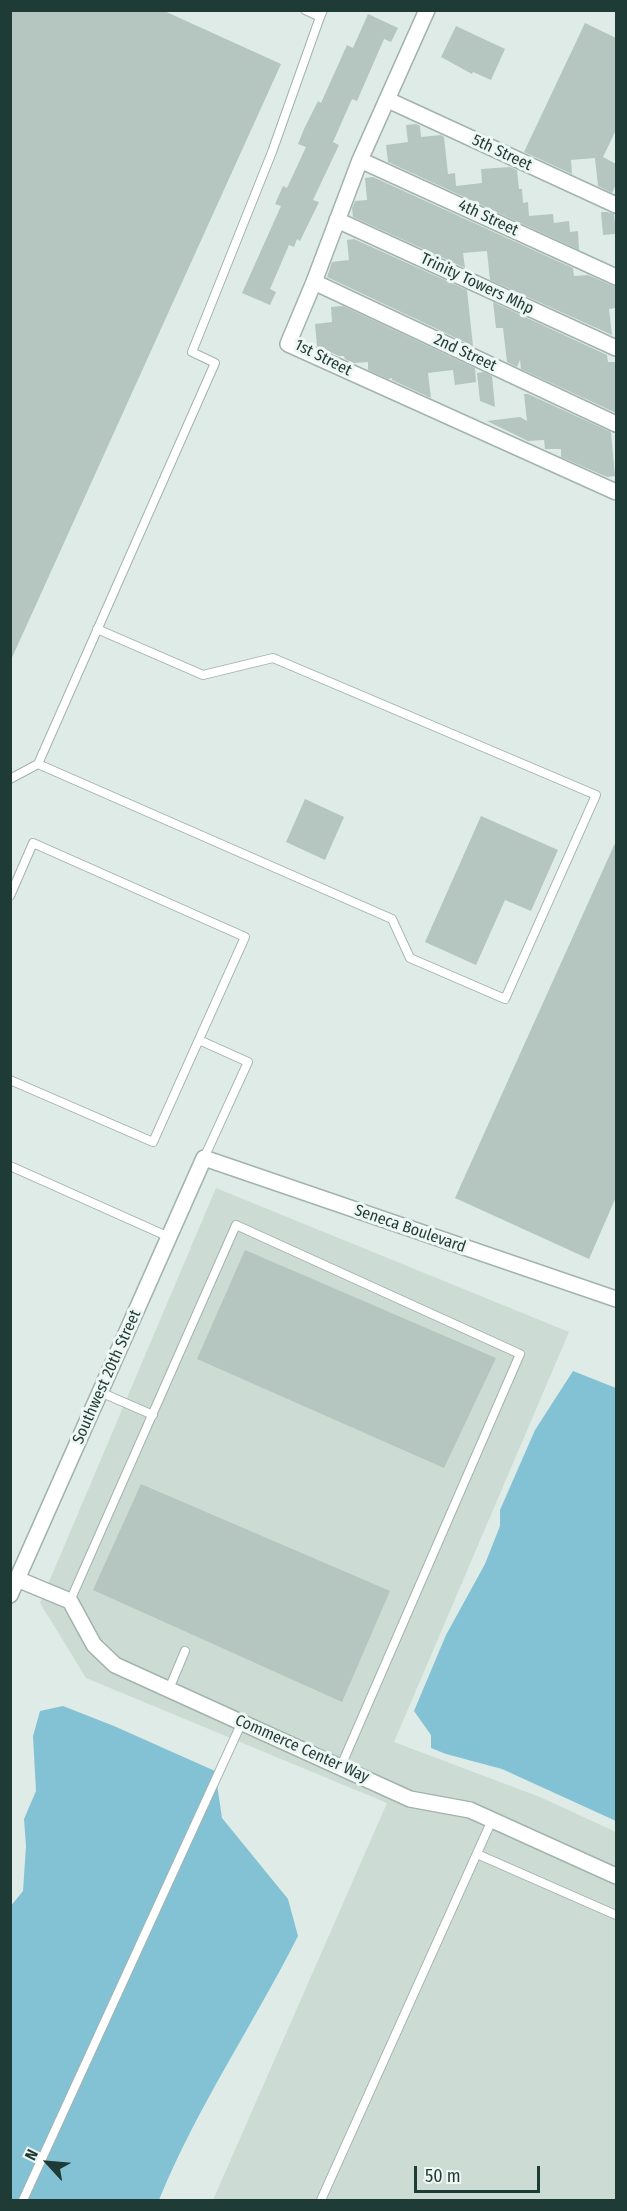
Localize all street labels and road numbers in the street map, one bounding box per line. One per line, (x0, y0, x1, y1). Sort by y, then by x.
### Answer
street label: 5th Street (469, 131, 535, 175)
street label: 4th Street (455, 196, 521, 240)
street label: Trinity Towers Mhp (417, 249, 537, 319)
street label: 2nd Street (431, 330, 499, 376)
street label: 1st Street (291, 336, 355, 380)
street label: Seneca Boulevard (352, 1201, 468, 1257)
street label: Southwest 20th Street (69, 1307, 145, 1447)
street label: Commerce Center Way (232, 1711, 372, 1787)

